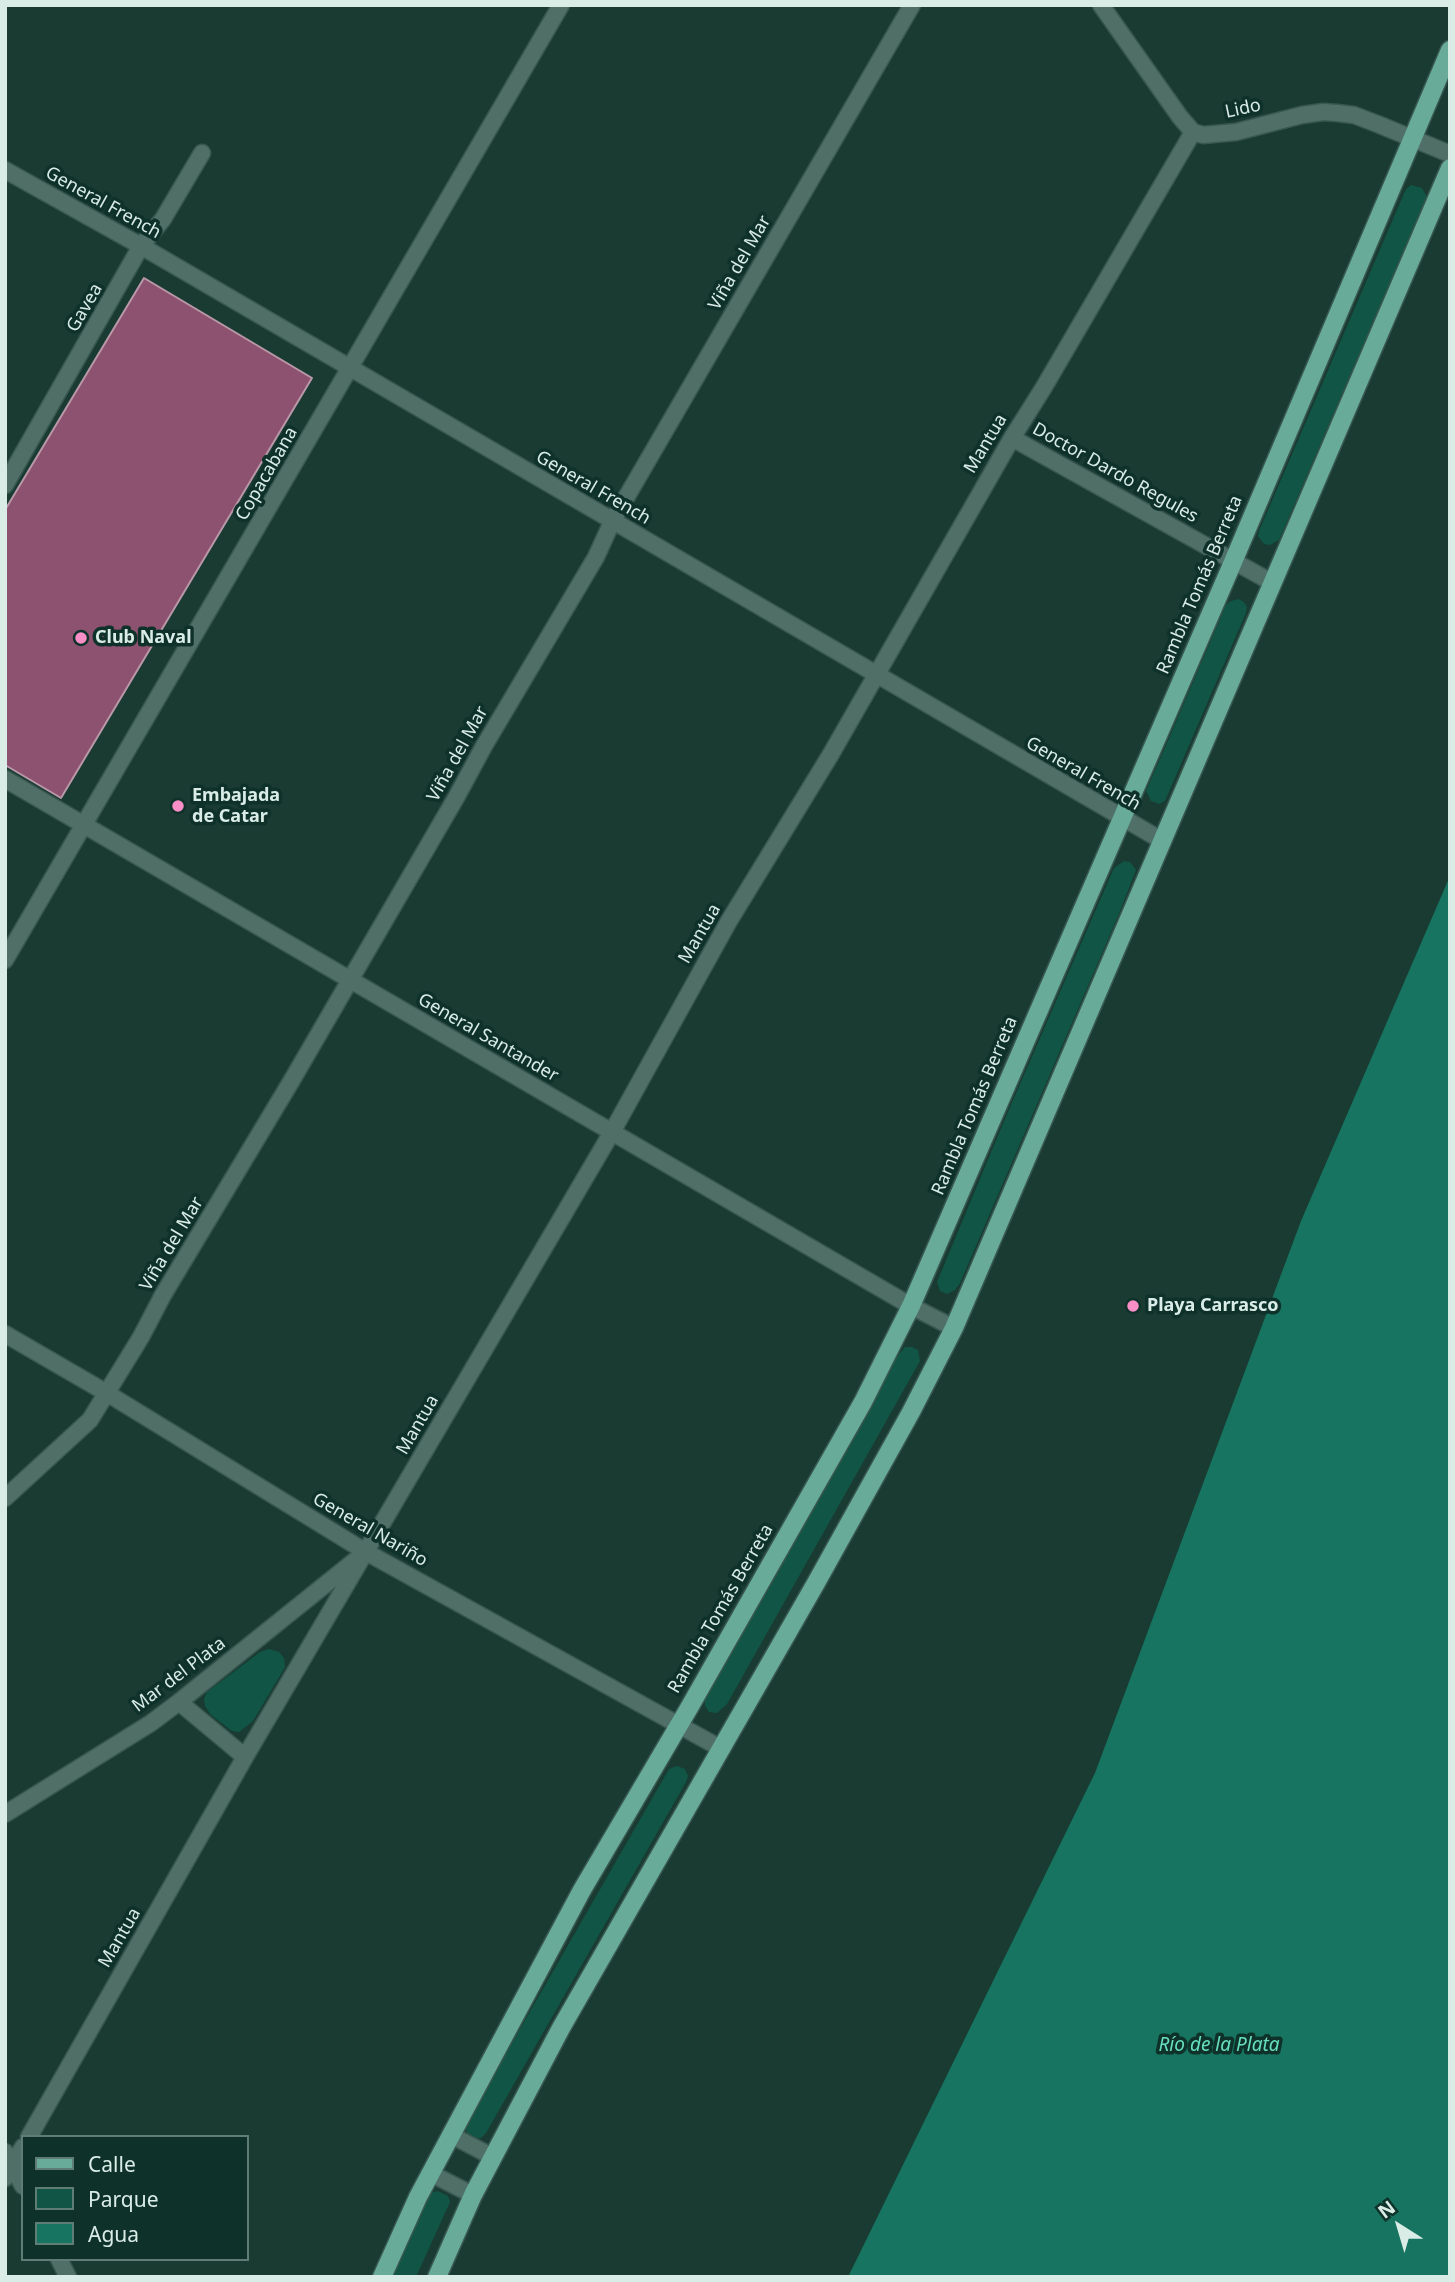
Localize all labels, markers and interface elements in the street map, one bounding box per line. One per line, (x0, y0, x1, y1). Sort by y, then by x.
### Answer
street label: Lido (1223, 95, 1263, 123)
street label: General French (42, 162, 164, 244)
street label: Viña del Mar (704, 212, 776, 314)
street label: Gavea (62, 280, 108, 336)
street label: Mantua (960, 410, 1012, 478)
street label: Doctor Dardo Regules (1028, 418, 1202, 528)
street label: Copacabana (232, 423, 302, 525)
street label: General French (532, 447, 654, 529)
street label: Rambla Tomás Berreta (1153, 493, 1247, 677)
place label: Club Naval (95, 627, 192, 649)
marker: Club Naval (73, 630, 89, 646)
street label: Viña del Mar (423, 703, 493, 805)
street label: General French (1022, 733, 1144, 815)
place label: Embajada de Catar (192, 785, 280, 828)
marker: Embajada de Catar (170, 798, 186, 814)
street label: Mantua (674, 900, 726, 968)
street label: General Santander (414, 989, 562, 1087)
street label: Rambla Tomás Berreta (928, 1014, 1022, 1198)
street label: Viña del Mar (136, 1193, 208, 1295)
place label: Playa Carrasco (1147, 1295, 1278, 1317)
marker: Playa Carrasco (1125, 1298, 1141, 1314)
street label: Mantua (392, 1391, 444, 1459)
street label: General Nariño (309, 1488, 431, 1572)
street label: Rambla Tomás Berreta (664, 1521, 778, 1697)
street label: Mar del Plata (128, 1633, 230, 1717)
street label: Mantua (94, 1904, 146, 1972)
water label: Río de la Plata (1158, 2035, 1280, 2057)
legend (21, 2135, 248, 2261)
text: Calle (88, 2150, 136, 2178)
text: Parque (88, 2185, 158, 2213)
north arrow (1364, 2191, 1434, 2261)
text: N (1372, 2194, 1400, 2224)
text: Agua (88, 2220, 139, 2248)

